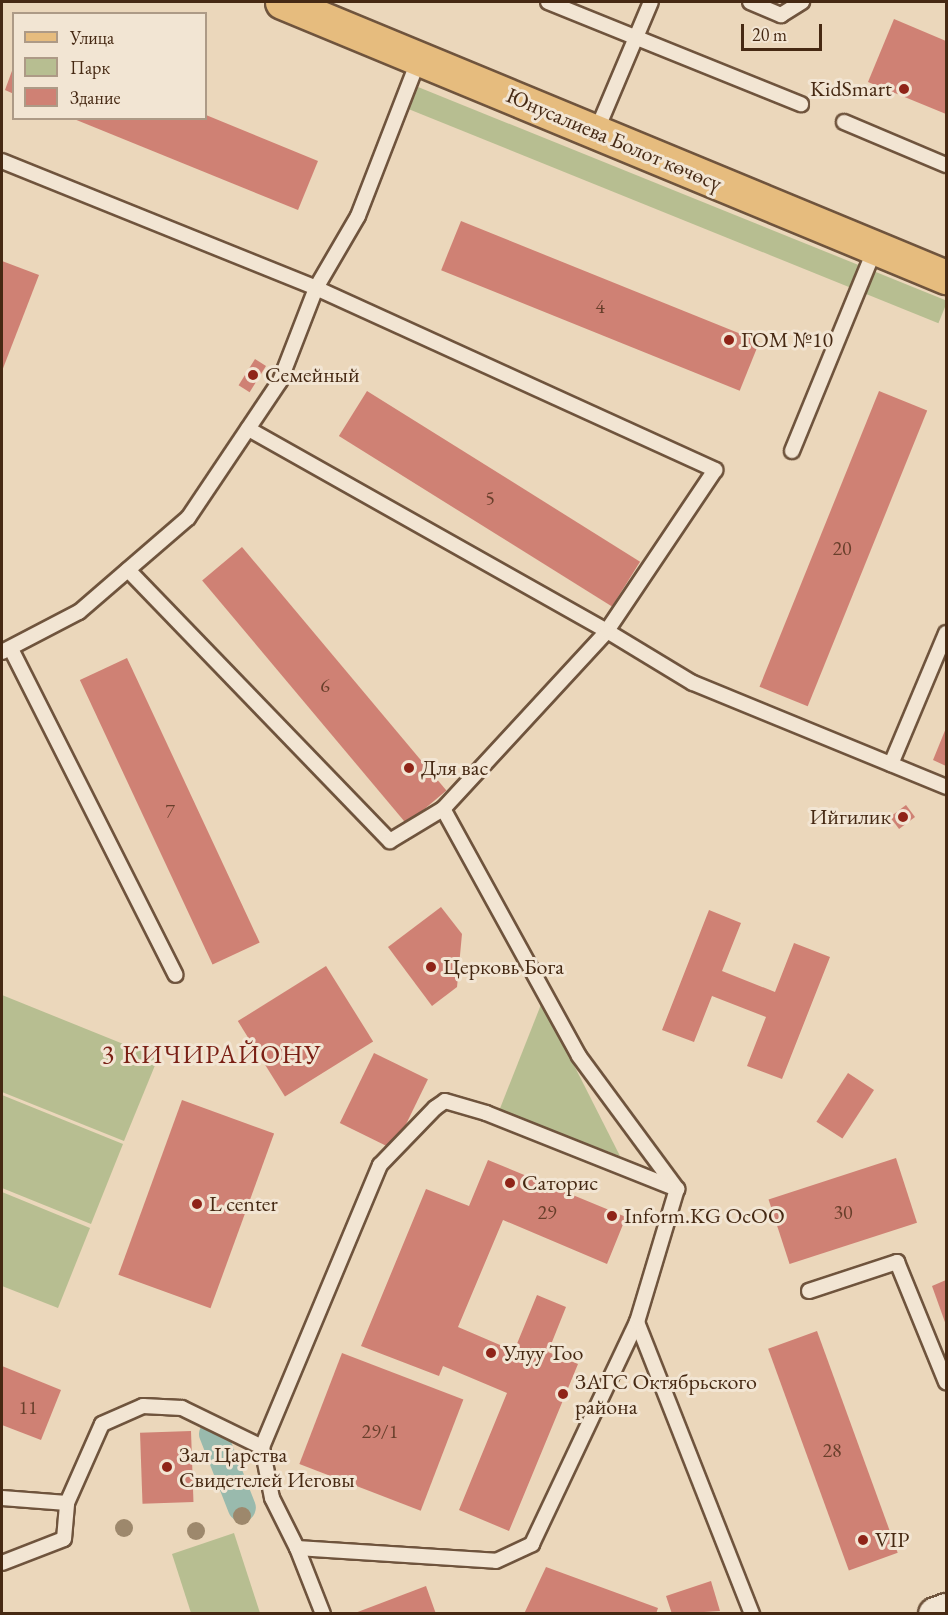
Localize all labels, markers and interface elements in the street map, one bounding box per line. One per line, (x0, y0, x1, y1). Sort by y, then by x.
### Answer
legend (12, 12, 207, 120)
scale bar (744, 12, 825, 50)
text: 20 m (752, 23, 787, 46)
text: Улица (70, 26, 114, 49)
text: Парк (70, 56, 110, 79)
place label: KidSmart (810, 76, 892, 102)
street label: Юнусалиева Болот көчөсү (502, 82, 726, 196)
marker: KidSmart (897, 82, 911, 96)
text: Здание (70, 86, 120, 109)
house number: 4 (595, 294, 605, 318)
place label: ГОМ №10 (741, 327, 833, 353)
marker: ГОМ №10 (722, 333, 736, 347)
place label: Семейный (265, 362, 360, 388)
marker: Семейный (246, 368, 260, 382)
house number: 5 (485, 486, 495, 510)
house number: 20 (832, 536, 852, 560)
house number: 6 (320, 673, 330, 697)
place label: Для вас (421, 755, 488, 781)
marker: Для вас (402, 761, 416, 775)
house number: 7 (165, 799, 175, 823)
place label: Ийгилик (810, 804, 891, 830)
marker: Ийгилик (896, 810, 910, 824)
place label: Церковь Бога (443, 954, 564, 980)
marker: Церковь Бога (424, 960, 438, 974)
district label: 3 КИЧИРАЙОНУ (102, 1039, 322, 1071)
place label: Саторис (522, 1170, 598, 1196)
marker: Саторис (503, 1176, 517, 1190)
place label: L center (209, 1191, 278, 1217)
marker: L center (190, 1197, 204, 1211)
house number: 29 (537, 1200, 557, 1224)
house number: 30 (833, 1200, 853, 1224)
place label: Inform.KG OcOO (624, 1203, 785, 1229)
marker: Inform.KG OcOO (605, 1209, 619, 1223)
place label: Улуу Тоо (503, 1340, 583, 1366)
marker: Улуу Тоо (484, 1346, 498, 1360)
place label: ЗАГС Октябрьского района (575, 1368, 757, 1420)
marker: ЗАГС Октябрьского района (556, 1387, 570, 1401)
house number: 11 (18, 1395, 38, 1419)
house number: 29/1 (362, 1419, 398, 1443)
house number: 28 (822, 1438, 842, 1462)
place label: Зал Царства Свидетелей Иеговы (179, 1441, 355, 1492)
marker: Зал Царства Свидетелей Иеговы (160, 1460, 174, 1474)
place label: VIP (875, 1527, 909, 1553)
marker: VIP (856, 1533, 870, 1547)

